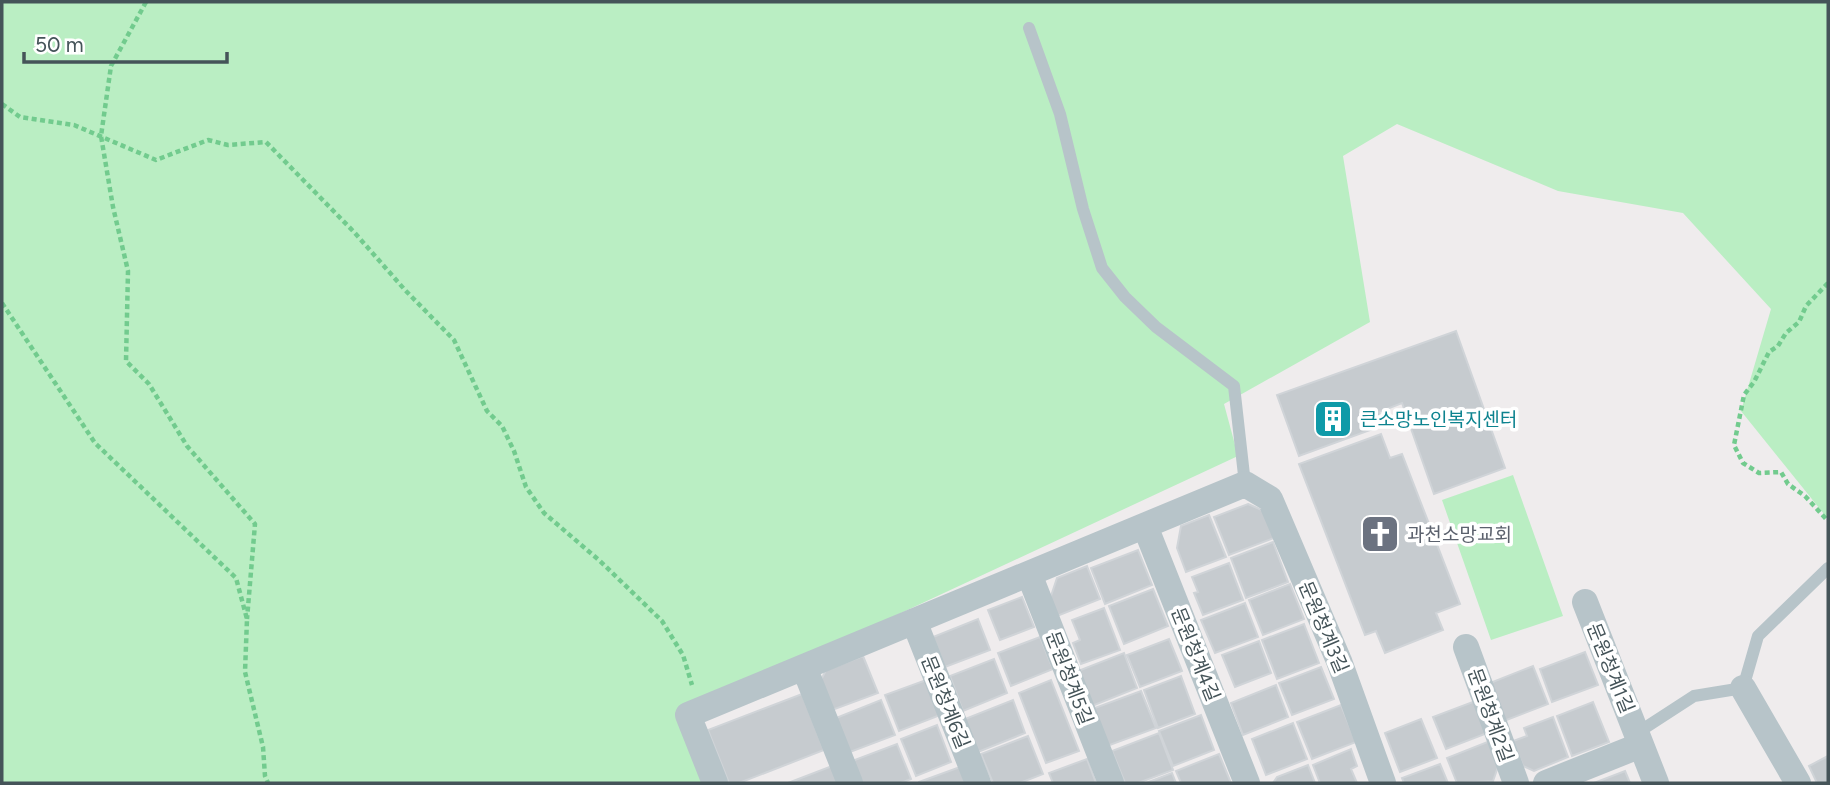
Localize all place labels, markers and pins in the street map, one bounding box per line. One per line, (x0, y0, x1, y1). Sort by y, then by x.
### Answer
building icon: 큰소망노인복지센터 (1312, 398, 1354, 440)
place label: 큰소망노인복지센터 (1360, 408, 1517, 431)
church icon: 과천소망교회 (1359, 513, 1401, 555)
place label: 과천소망교회 (1407, 523, 1512, 546)

